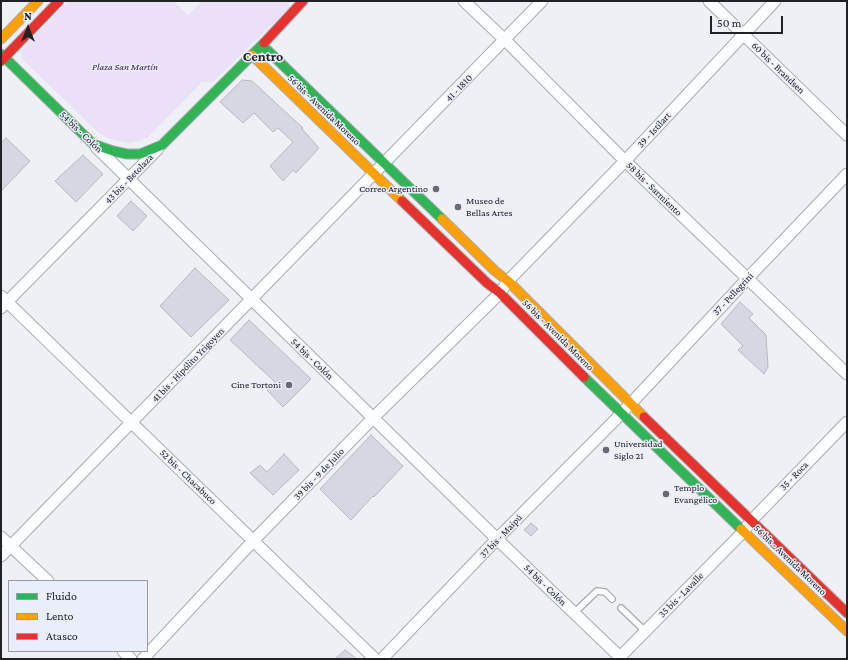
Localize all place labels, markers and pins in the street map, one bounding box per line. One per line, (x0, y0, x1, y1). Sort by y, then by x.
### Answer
place label: Correo Argentino (359, 183, 428, 195)
marker: Correo Argentino (431, 184, 441, 194)
place label: Museo de Bellas Artes (466, 195, 512, 218)
marker: Museo de Bellas Artes (453, 202, 463, 212)
place label: Cine Tortoni (231, 379, 281, 391)
marker: Cine Tortoni (284, 380, 294, 390)
place label: Universidad Siglo 21 (614, 438, 663, 462)
marker: Universidad Siglo 21 (601, 445, 611, 455)
place label: Templo Evangélico (674, 482, 717, 506)
marker: Templo Evangélico (661, 489, 671, 499)

